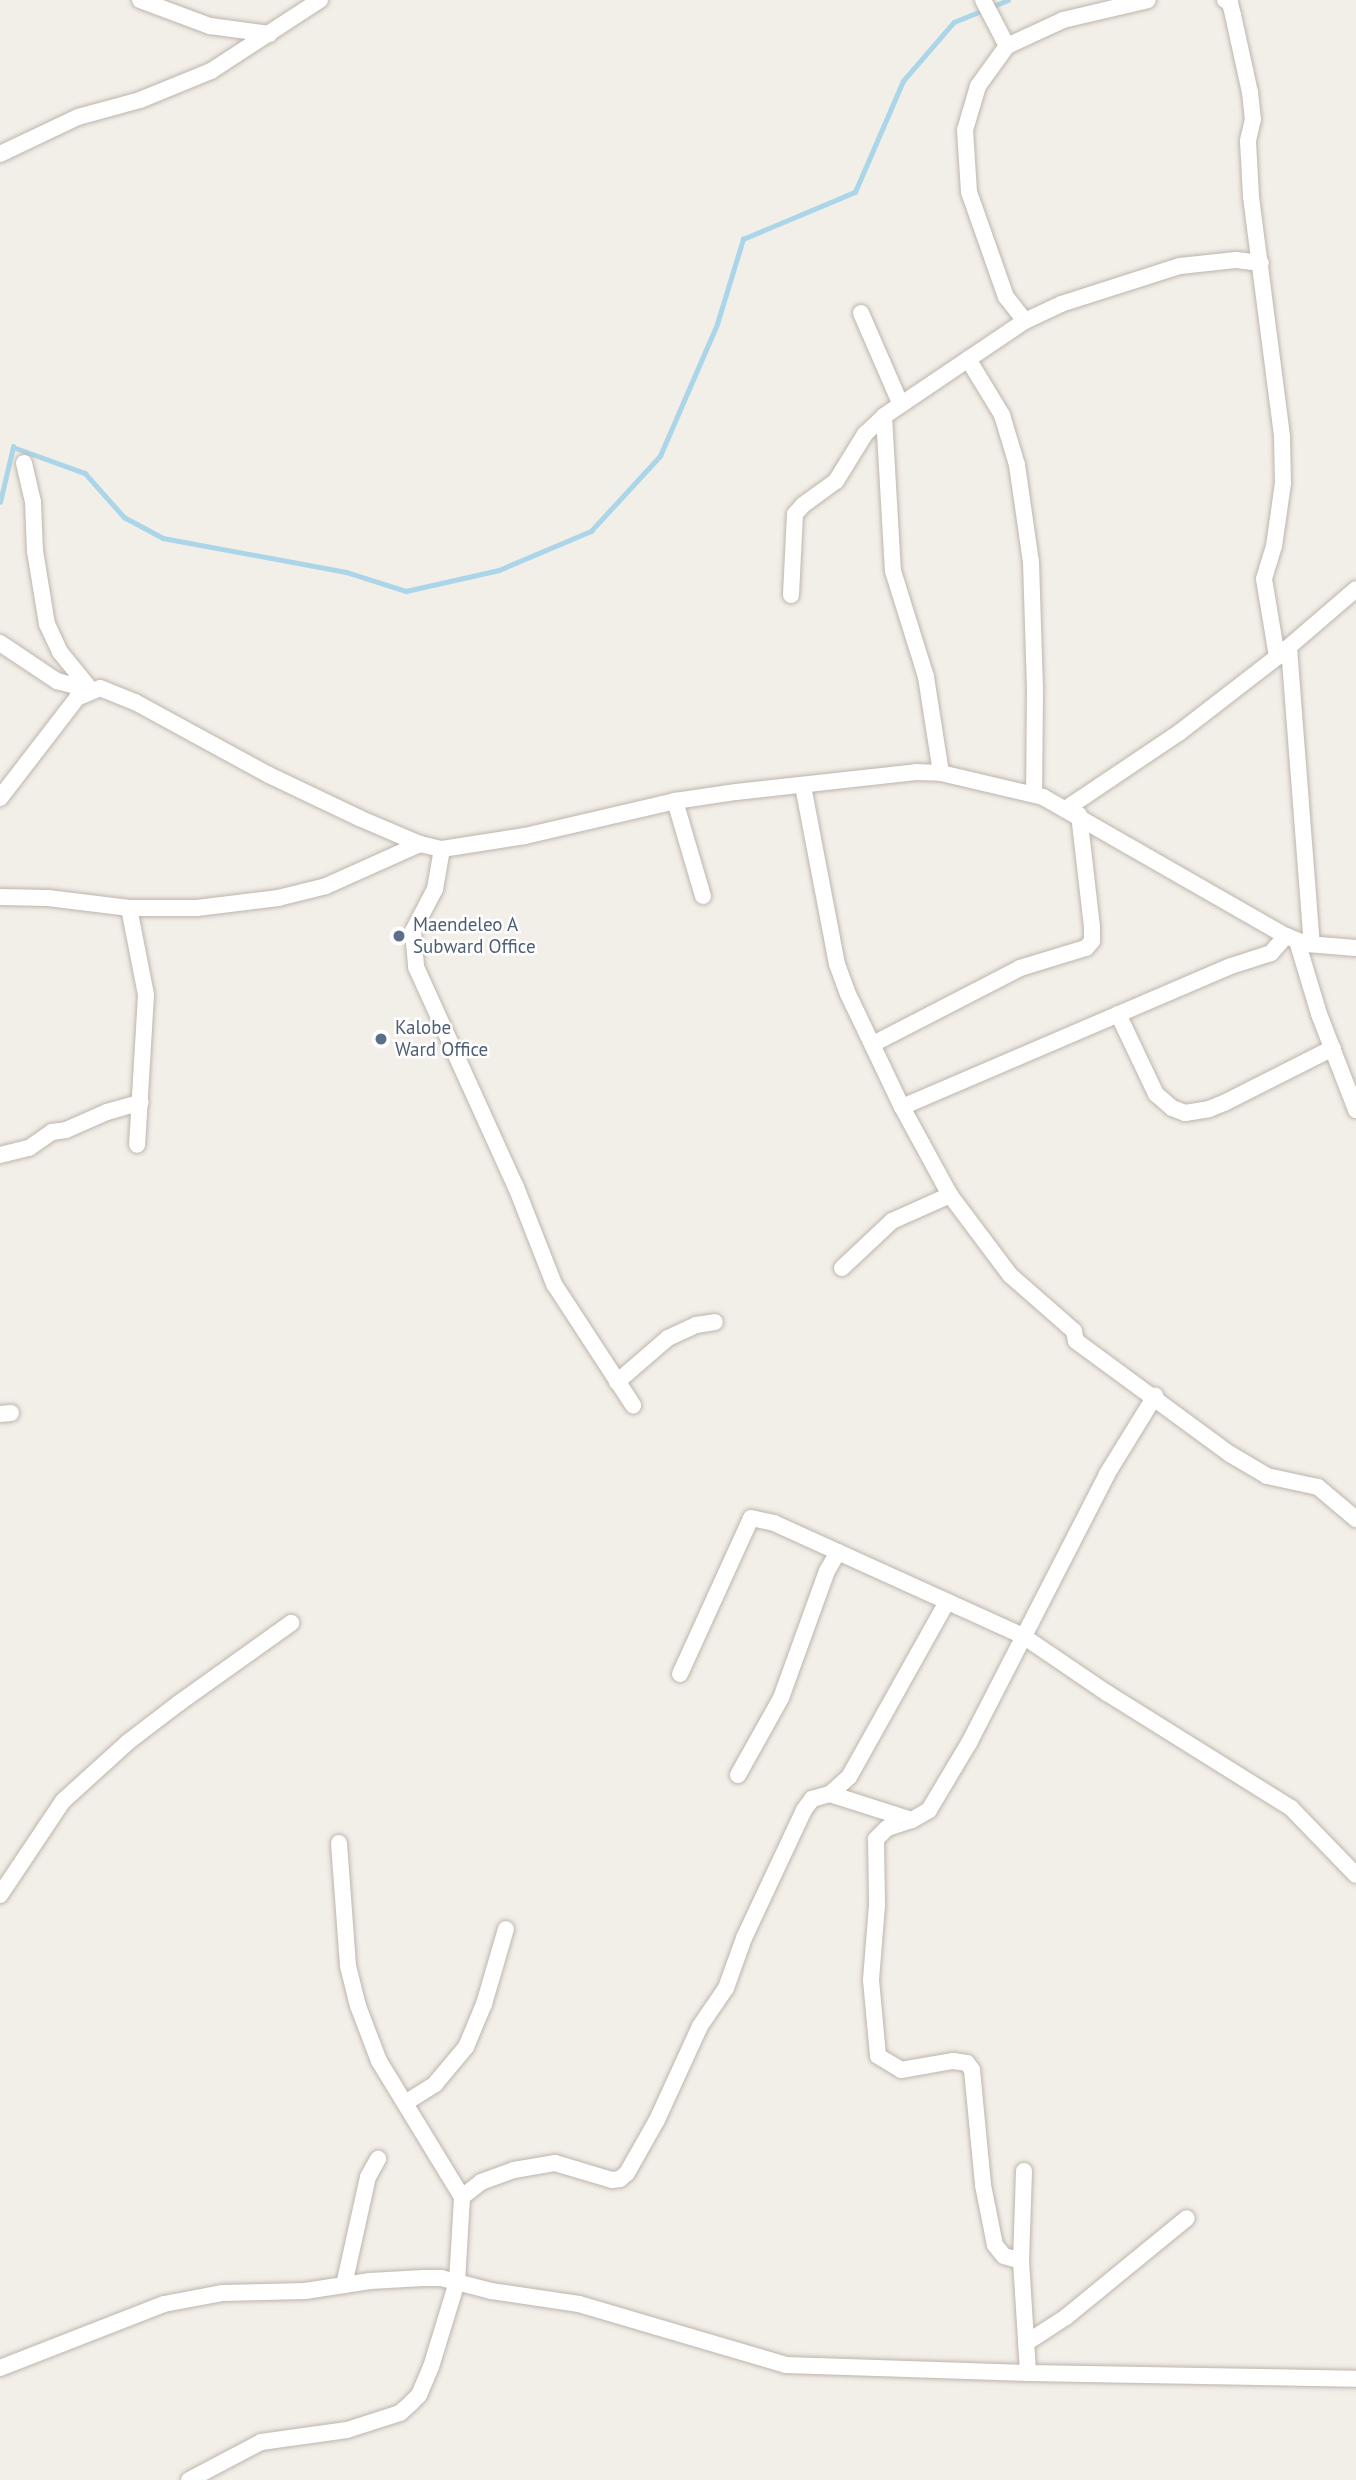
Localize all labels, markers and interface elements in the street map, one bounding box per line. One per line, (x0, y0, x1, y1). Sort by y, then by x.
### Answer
place label: Maendeleo A Subward Office (413, 914, 536, 958)
marker: Maendeleo A Subward Office (391, 928, 407, 944)
place label: Kalobe Ward Office (395, 1017, 488, 1061)
marker: Kalobe Ward Office (373, 1031, 389, 1047)

